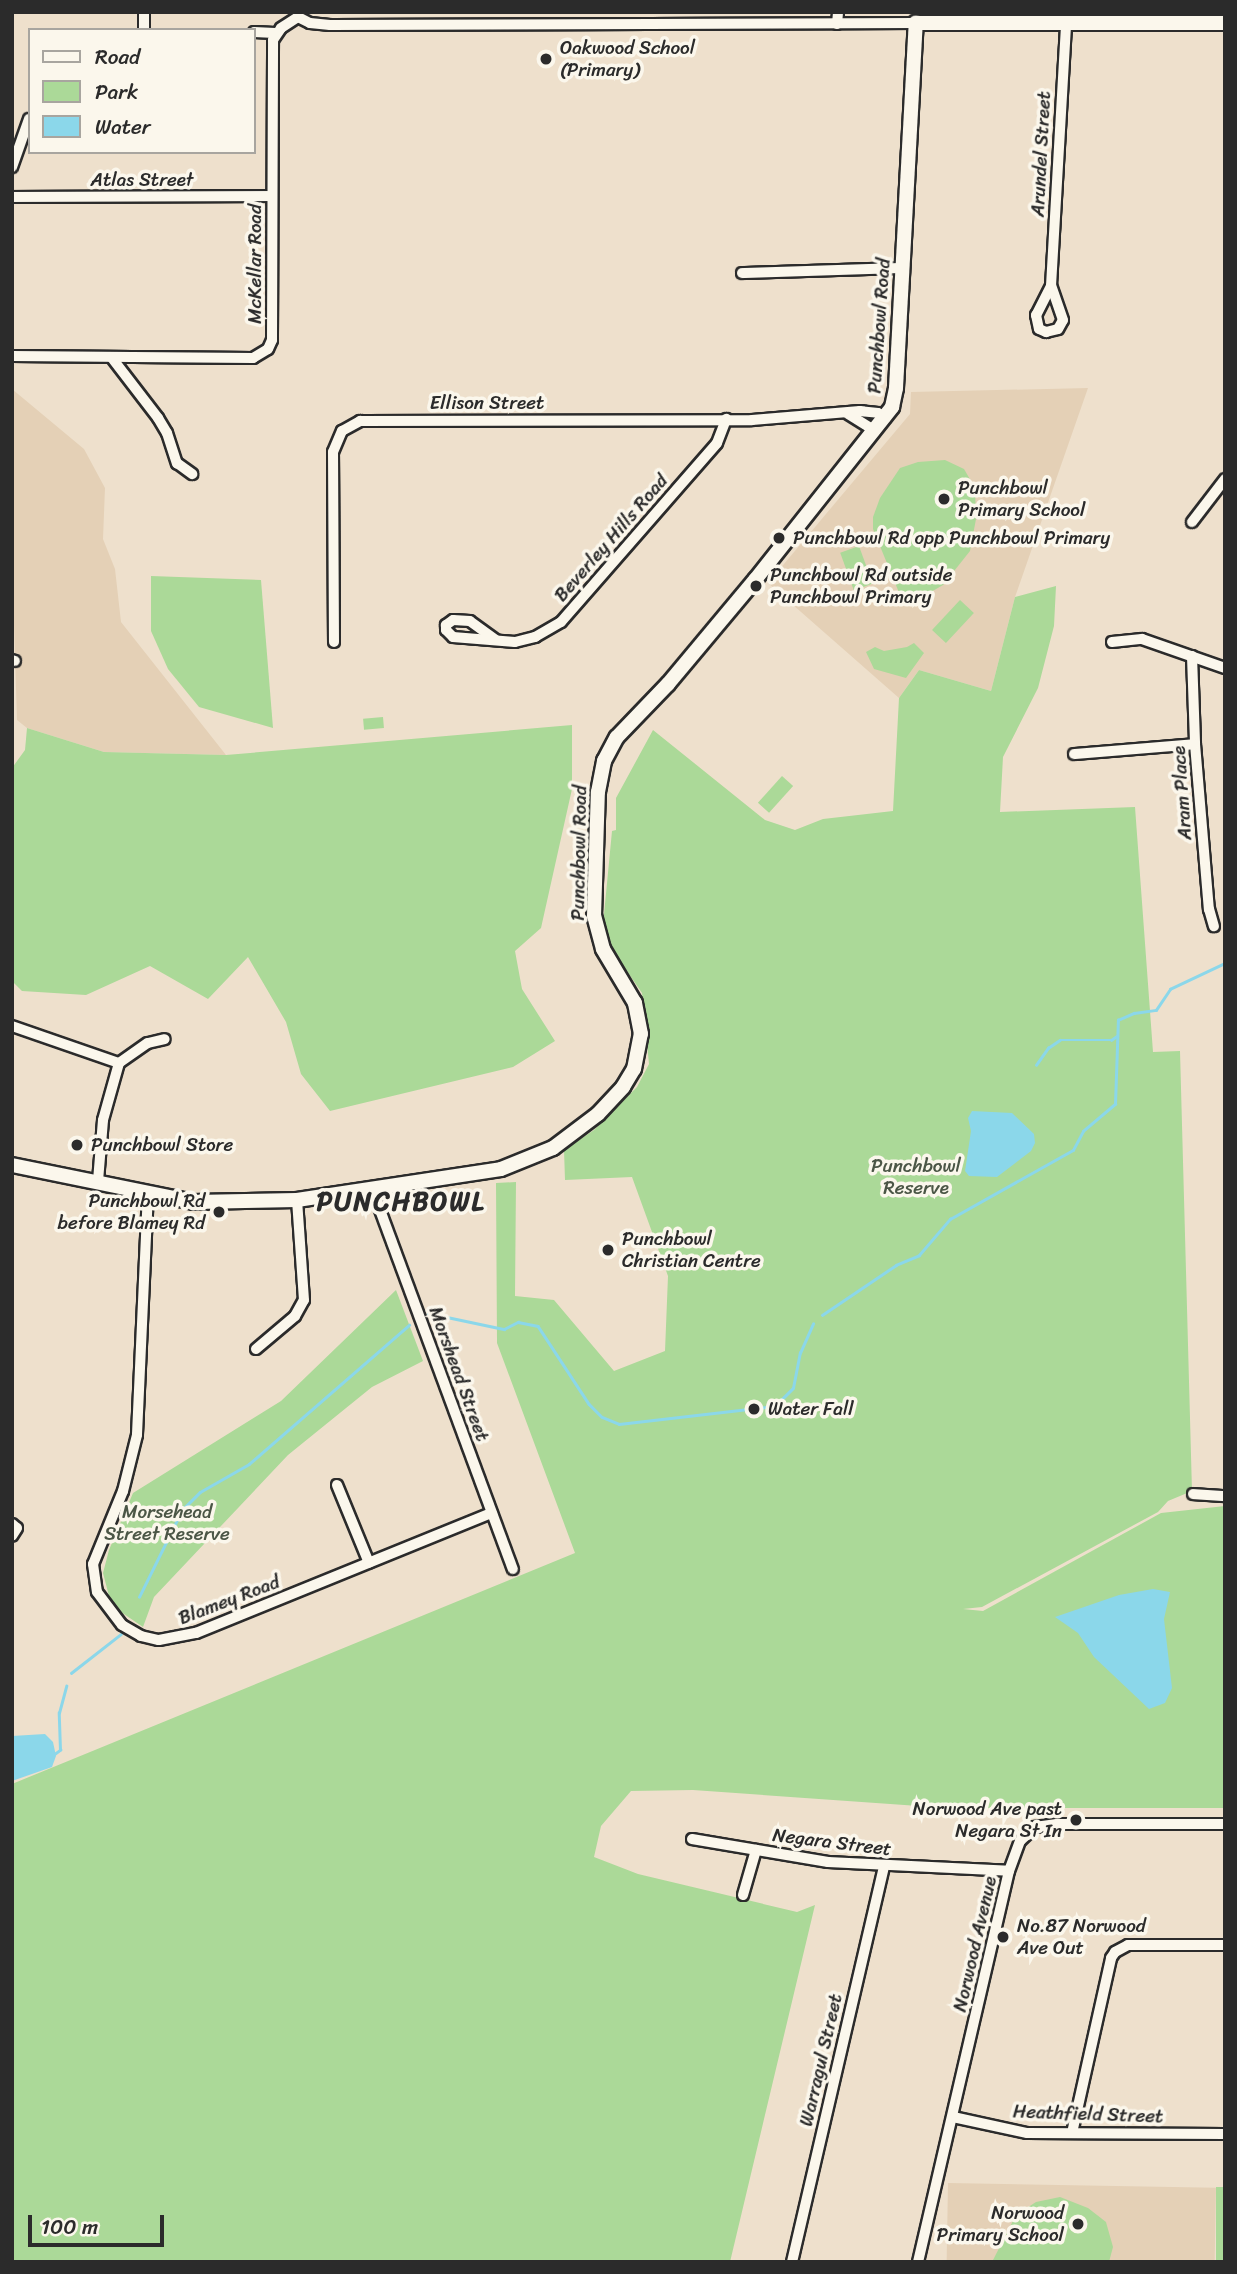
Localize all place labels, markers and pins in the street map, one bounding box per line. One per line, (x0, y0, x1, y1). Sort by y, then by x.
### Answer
place label: Oakwood School (Primary) (560, 37, 695, 81)
marker: Oakwood School (Primary) (538, 51, 554, 67)
place label: Punchbowl Primary School (958, 477, 1085, 521)
marker: Punchbowl Primary School (936, 491, 952, 507)
place label: Punchbowl Rd opp Punchbowl Primary (793, 527, 1110, 549)
marker: Punchbowl Rd opp Punchbowl Primary (771, 530, 787, 546)
place label: Punchbowl Rd outside Punchbowl Primary (770, 564, 953, 608)
marker: Punchbowl Rd outside Punchbowl Primary (748, 578, 764, 594)
place label: Punchbowl Store (91, 1134, 233, 1156)
marker: Punchbowl Store (69, 1137, 85, 1153)
place label: Punchbowl Rd before Blamey Rd (58, 1190, 205, 1234)
marker: Punchbowl Rd before Blamey Rd (211, 1204, 227, 1220)
place label: Punchbowl Christian Centre (622, 1228, 761, 1272)
marker: Punchbowl Christian Centre (600, 1242, 616, 1258)
place label: Water Fall (768, 1398, 854, 1420)
marker: Water Fall (746, 1401, 762, 1417)
place label: Norwood Ave past Negara St In (912, 1798, 1062, 1842)
marker: Norwood Ave past Negara St In (1068, 1812, 1084, 1828)
place label: No.87 Norwood Ave Out (1017, 1915, 1146, 1959)
marker: No.87 Norwood Ave Out (995, 1929, 1011, 1945)
place label: Norwood Primary School (937, 2202, 1064, 2246)
marker: Norwood Primary School (1070, 2216, 1086, 2232)

